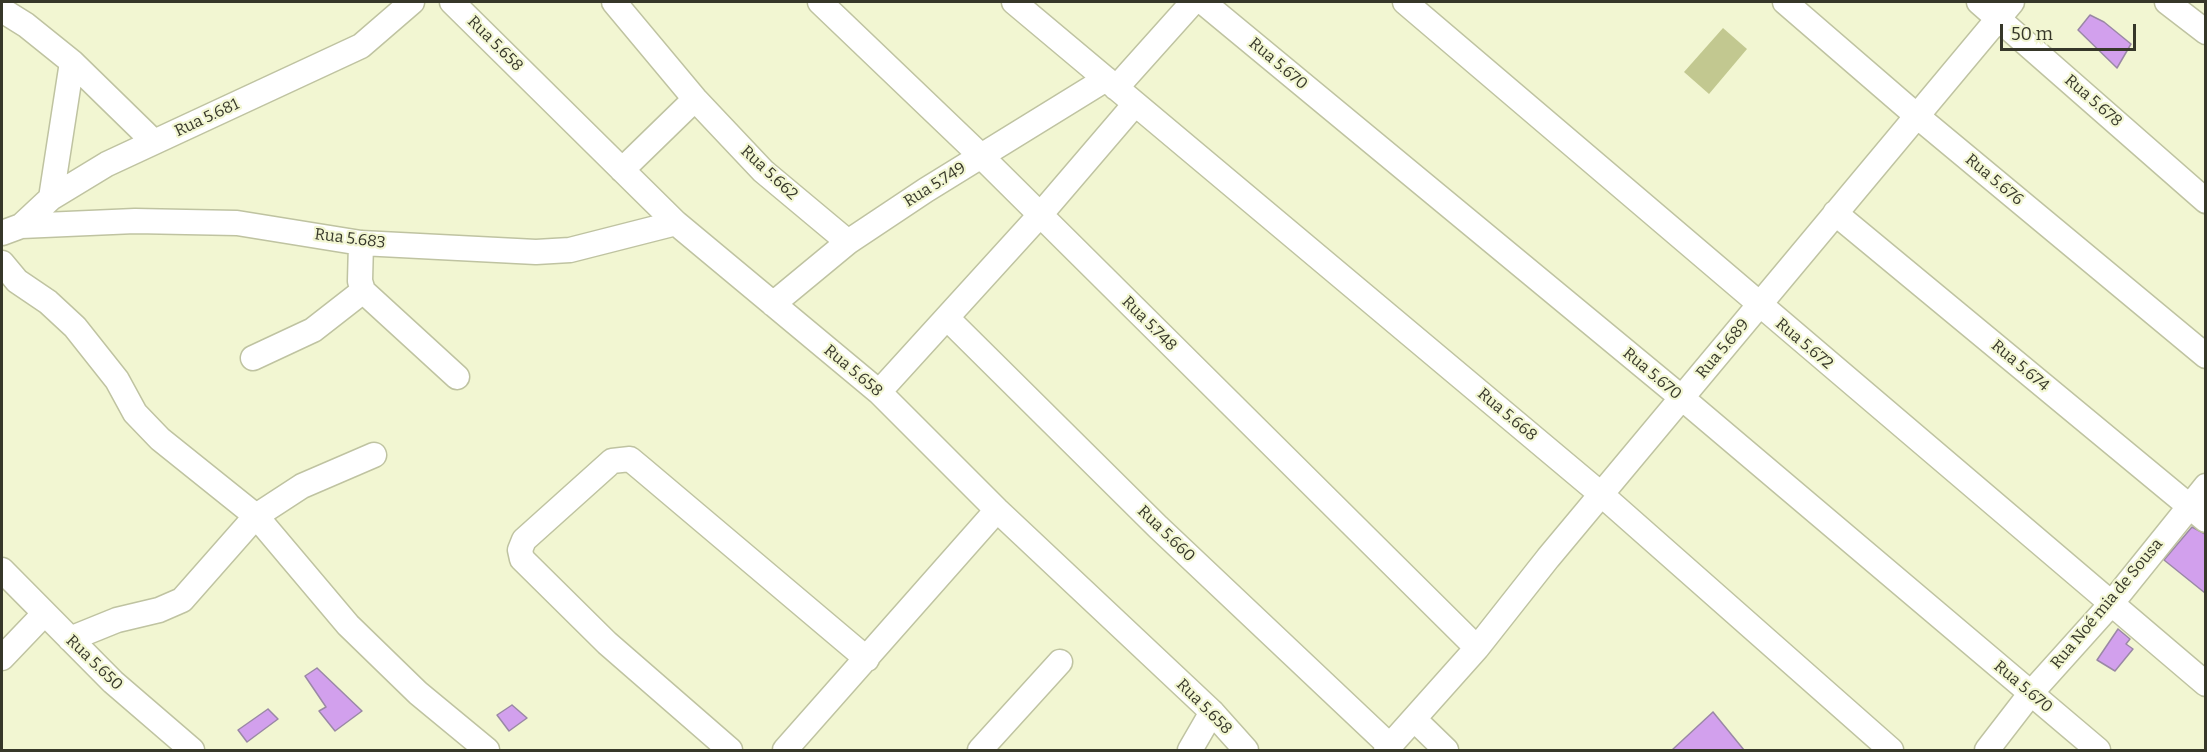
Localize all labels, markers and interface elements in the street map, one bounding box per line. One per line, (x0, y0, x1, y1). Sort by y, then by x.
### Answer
street label: Rua 5.658 (463, 12, 527, 76)
scale bar (2003, 12, 2140, 50)
text: 50 m (2011, 23, 2053, 45)
street label: Rua 5.670 (1245, 34, 1311, 94)
street label: Rua 5.678 (2060, 71, 2126, 131)
street label: Rua 5.681 (172, 95, 242, 141)
street label: Rua 5.662 (737, 142, 801, 204)
street label: Rua 5.676 (1961, 150, 2027, 210)
street label: Rua 5.749 (900, 158, 970, 212)
street label: Rua 5.683 (313, 225, 387, 253)
street label: Rua 5.748 (1118, 293, 1180, 355)
street label: Rua 5.672 (1771, 314, 1837, 374)
street label: Rua 5.689 (1693, 315, 1753, 383)
street label: Rua 5.674 (1987, 336, 2053, 396)
street label: Rua 5.658 (820, 341, 886, 401)
street label: Rua 5.670 (1619, 344, 1685, 404)
street label: Rua 5.668 (1473, 385, 1541, 445)
street label: Rua 5.660 (1133, 502, 1199, 566)
street label: Rua Noé mia de Sousa (2047, 535, 2167, 673)
street label: Rua 5.650 (62, 631, 126, 695)
street label: Rua 5.670 (1990, 657, 2056, 717)
street label: Rua 5.658 (1172, 675, 1236, 739)

